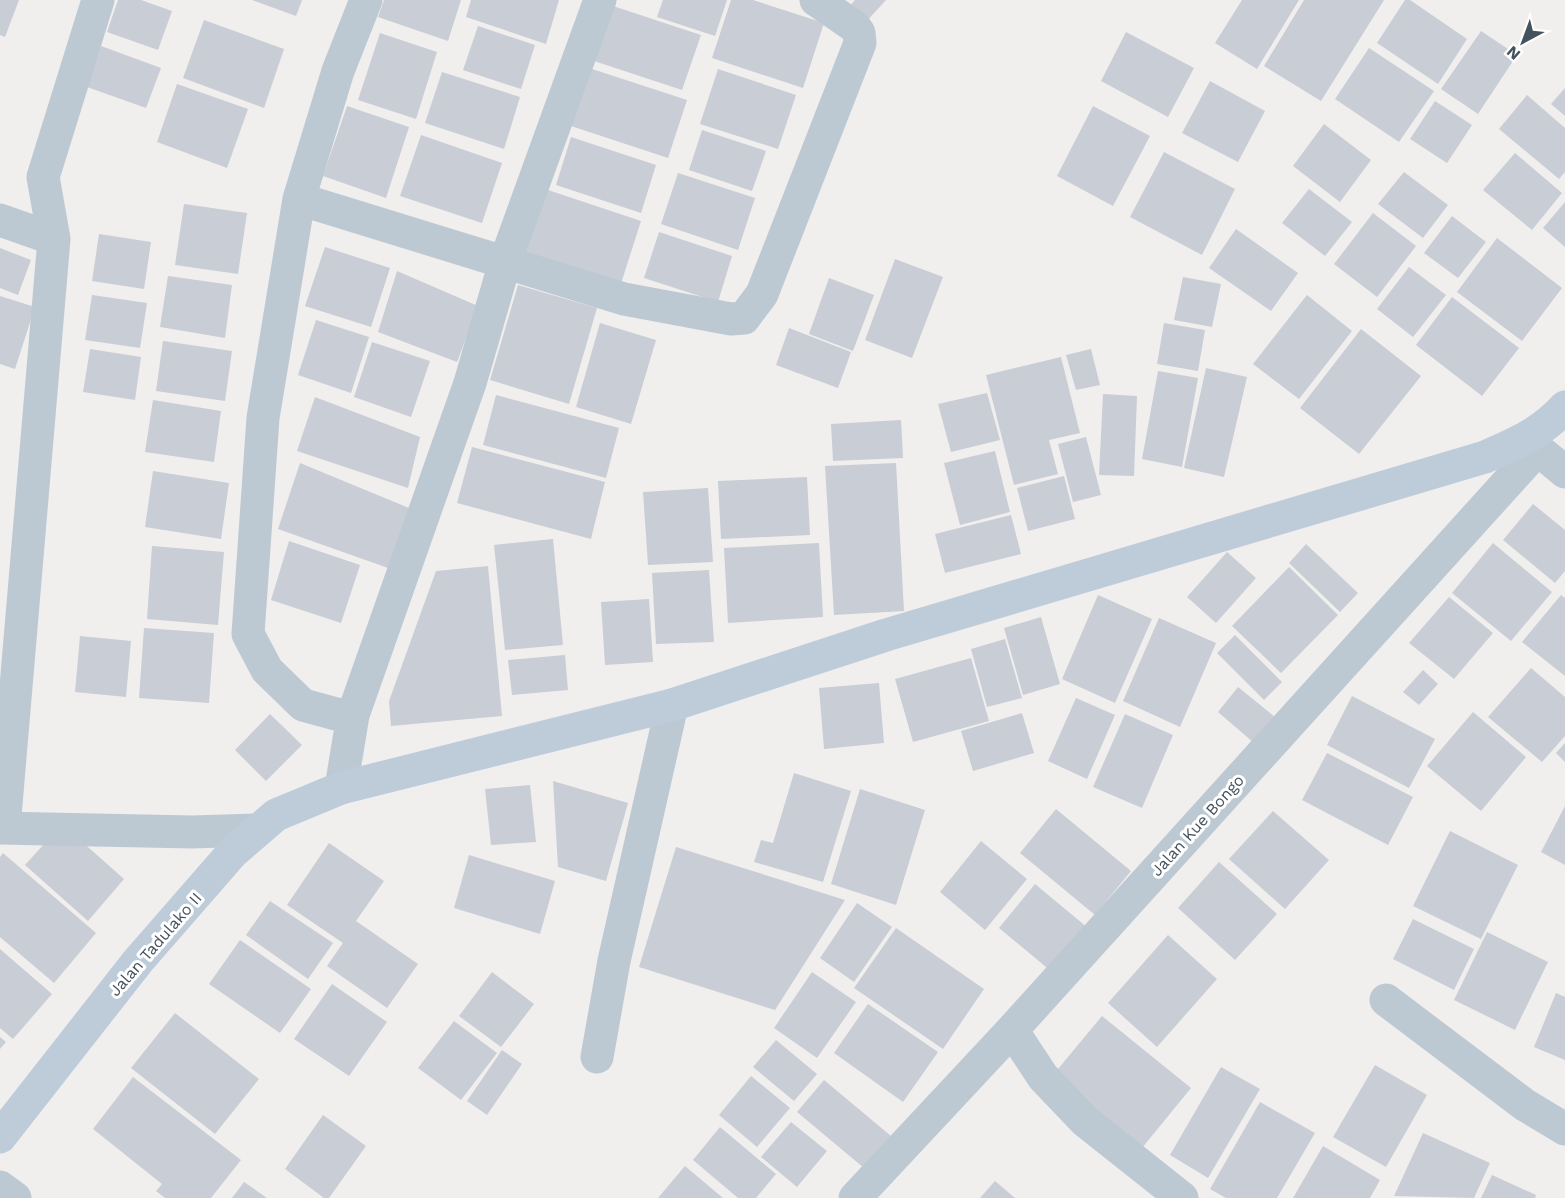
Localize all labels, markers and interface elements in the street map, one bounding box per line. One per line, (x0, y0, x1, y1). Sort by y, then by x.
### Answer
north arrow (1493, 12, 1553, 72)
text: N (1503, 42, 1524, 64)
street label: Jalan Kue Bongo (1147, 771, 1248, 880)
street label: Jalan Tadulako II (105, 889, 206, 1000)

